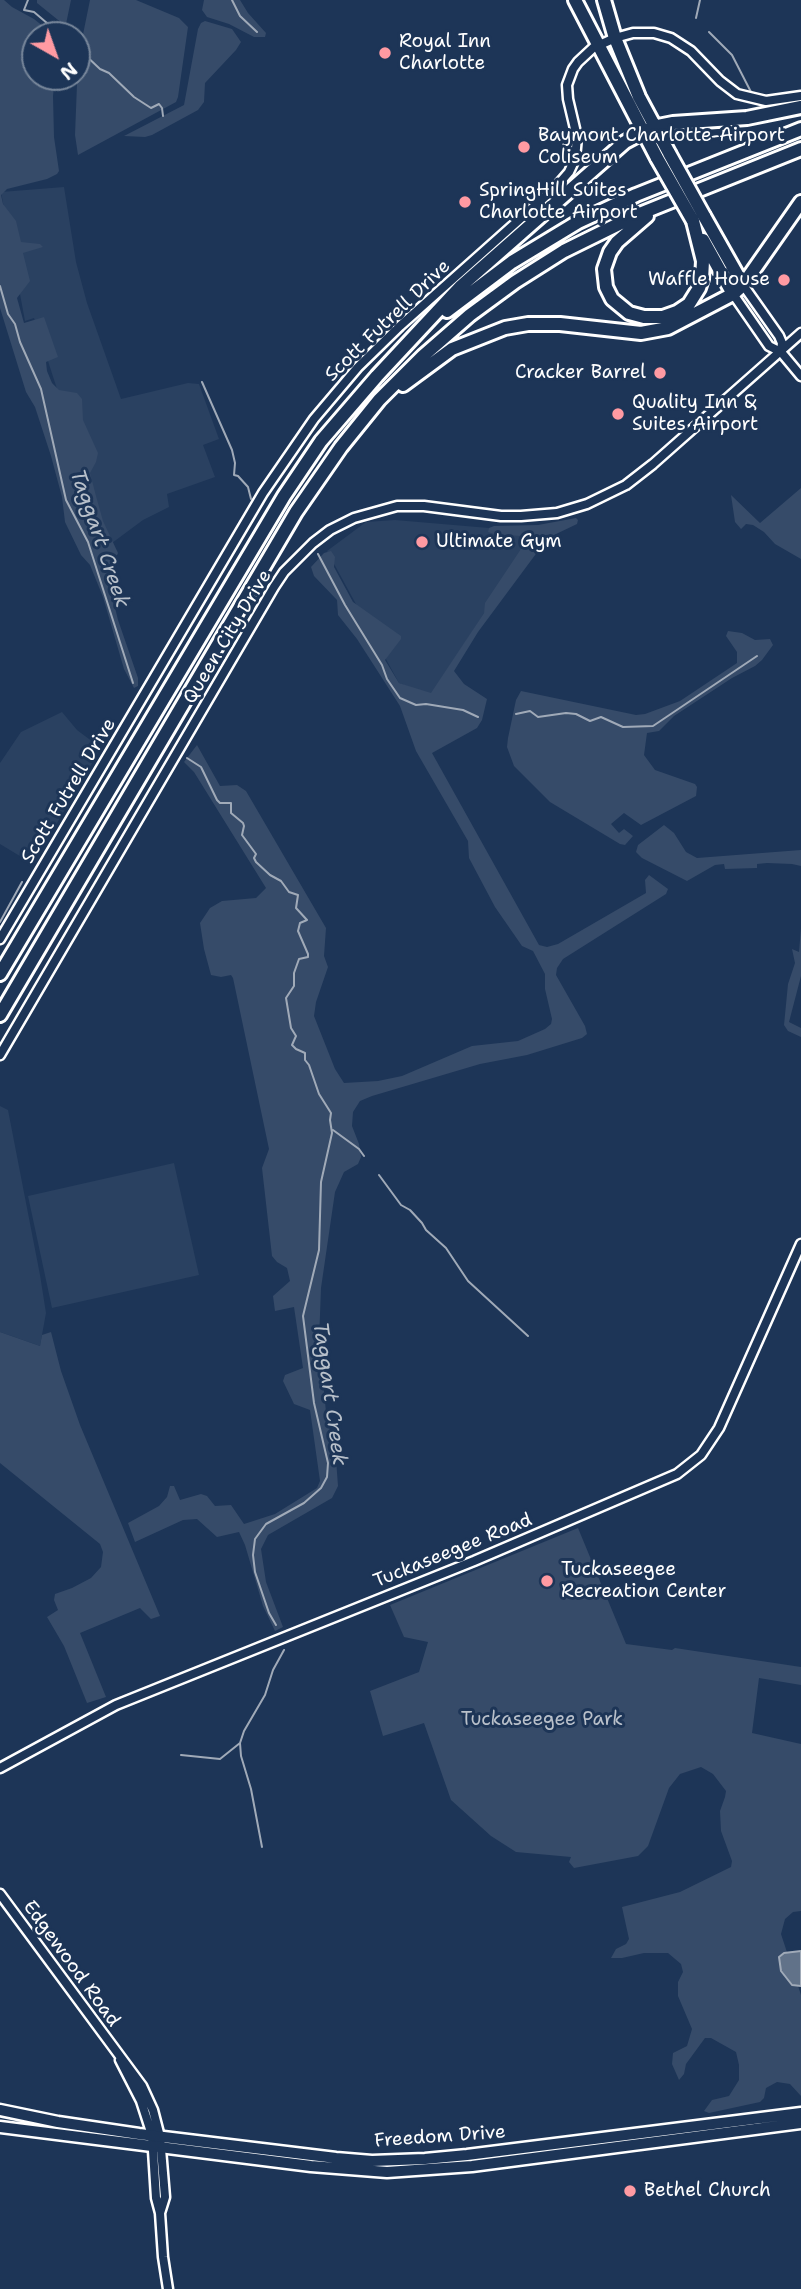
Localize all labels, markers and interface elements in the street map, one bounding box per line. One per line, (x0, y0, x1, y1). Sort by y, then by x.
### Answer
north arrow (21, 21, 91, 91)
place label: Royal Inn Charlotte (399, 31, 491, 75)
marker: Royal Inn Charlotte (377, 45, 393, 61)
text: N (55, 57, 82, 85)
place label: Baymont Charlotte-Airport Coliseum (538, 125, 785, 169)
marker: Baymont Charlotte-Airport Coliseum (516, 139, 532, 155)
place label: SpringHill Suites Charlotte Airport (479, 180, 638, 224)
marker: SpringHill Suites Charlotte Airport (457, 194, 473, 210)
street label: Scott Futrell Drive (321, 255, 455, 387)
place label: Waffle House (648, 269, 770, 291)
marker: Waffle House (776, 272, 792, 288)
place label: Cracker Barrel (515, 362, 646, 384)
marker: Cracker Barrel (652, 365, 668, 381)
place label: Quality Inn & Suites Airport (632, 392, 758, 436)
marker: Quality Inn & Suites Airport (610, 406, 626, 422)
water label: Taggart Creek (64, 466, 134, 612)
place label: Ultimate Gym (436, 531, 562, 553)
marker: Ultimate Gym (414, 534, 430, 550)
street label: Queen City Drive (179, 566, 277, 708)
street label: Scott Futrell Drive (17, 714, 121, 868)
water label: Taggart Creek (306, 1321, 352, 1467)
street label: Tuckaseegee Road (370, 1509, 536, 1593)
place label: Tuckaseegee Recreation Center (561, 1559, 726, 1603)
marker: Tuckaseegee Recreation Center (539, 1573, 555, 1589)
park label: Tuckaseegee Park (461, 1709, 623, 1731)
street label: Edgewood Road (18, 1896, 124, 2032)
street label: Freedom Drive (374, 2121, 506, 2153)
place label: Bethel Church (644, 2180, 771, 2202)
marker: Bethel Church (622, 2183, 638, 2199)

